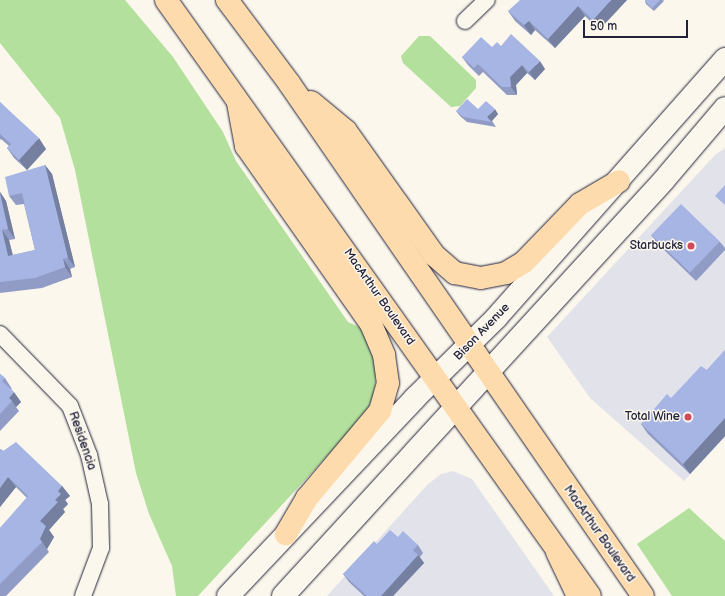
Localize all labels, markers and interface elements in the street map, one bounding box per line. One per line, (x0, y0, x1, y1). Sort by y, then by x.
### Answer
scale bar (585, 12, 690, 38)
text: 50 m (590, 19, 617, 34)
place label: Starbucks (630, 239, 683, 253)
marker: Starbucks (686, 241, 696, 251)
street label: MacArthur Boulevard (340, 246, 418, 348)
street label: Bison Avenue (451, 300, 513, 364)
street label: Residencia (65, 410, 99, 472)
place label: Total Wine (624, 410, 680, 424)
marker: Total Wine (683, 412, 693, 422)
street label: MacArthur Boulevard (560, 483, 638, 585)

